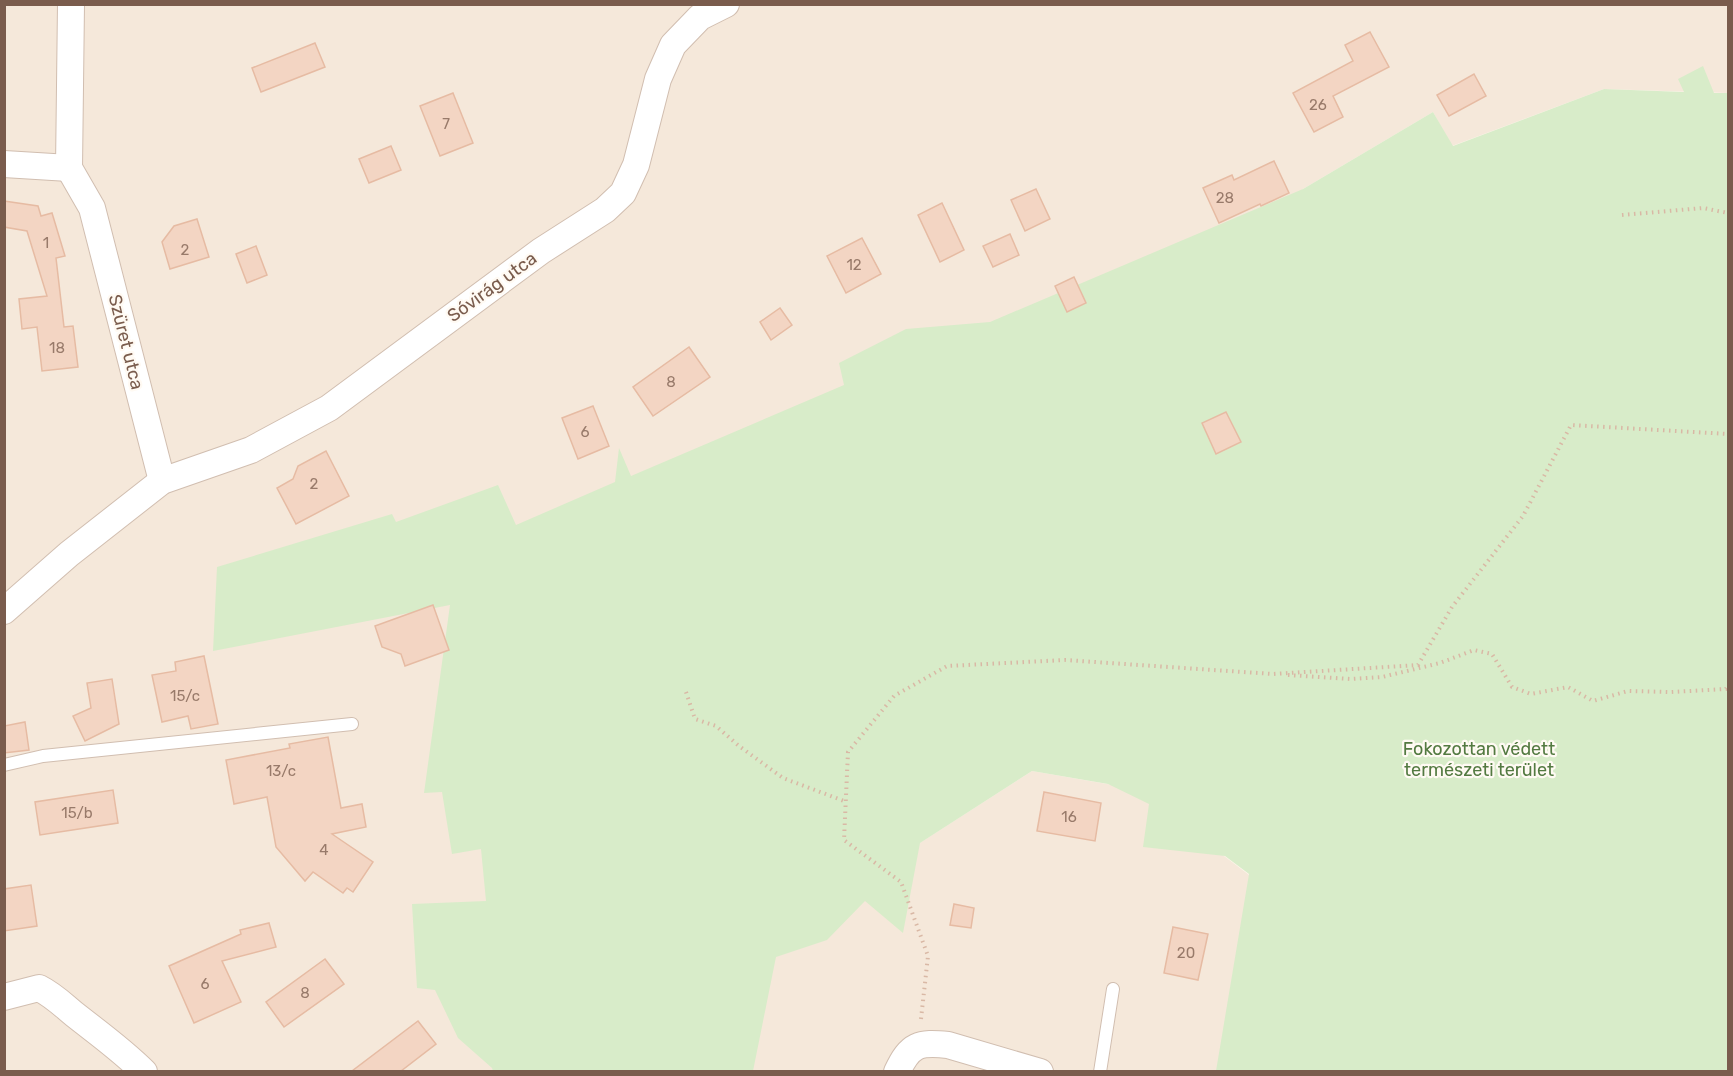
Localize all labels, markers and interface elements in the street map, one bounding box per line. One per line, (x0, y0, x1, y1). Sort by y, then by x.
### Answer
house number: 26 (1309, 96, 1327, 114)
house number: 7 (442, 115, 450, 133)
house number: 28 (1216, 189, 1234, 207)
house number: 1 (43, 234, 49, 252)
house number: 2 (181, 241, 190, 259)
street label: Sóvirág utca (443, 247, 541, 327)
house number: 12 (846, 256, 862, 274)
street label: Szüret utca (104, 292, 148, 392)
house number: 18 (49, 339, 65, 357)
house number: 8 (666, 373, 676, 391)
house number: 6 (580, 423, 590, 441)
house number: 2 (310, 475, 319, 493)
house number: 15/c (170, 687, 200, 705)
park label: Fokozottan védett természeti terület (1403, 738, 1555, 781)
house number: 13/c (266, 762, 296, 780)
house number: 15/b (61, 804, 93, 822)
house number: 16 (1061, 808, 1077, 826)
house number: 4 (319, 841, 329, 859)
house number: 20 (1177, 944, 1195, 962)
house number: 6 (200, 975, 210, 993)
house number: 8 (300, 984, 310, 1002)

